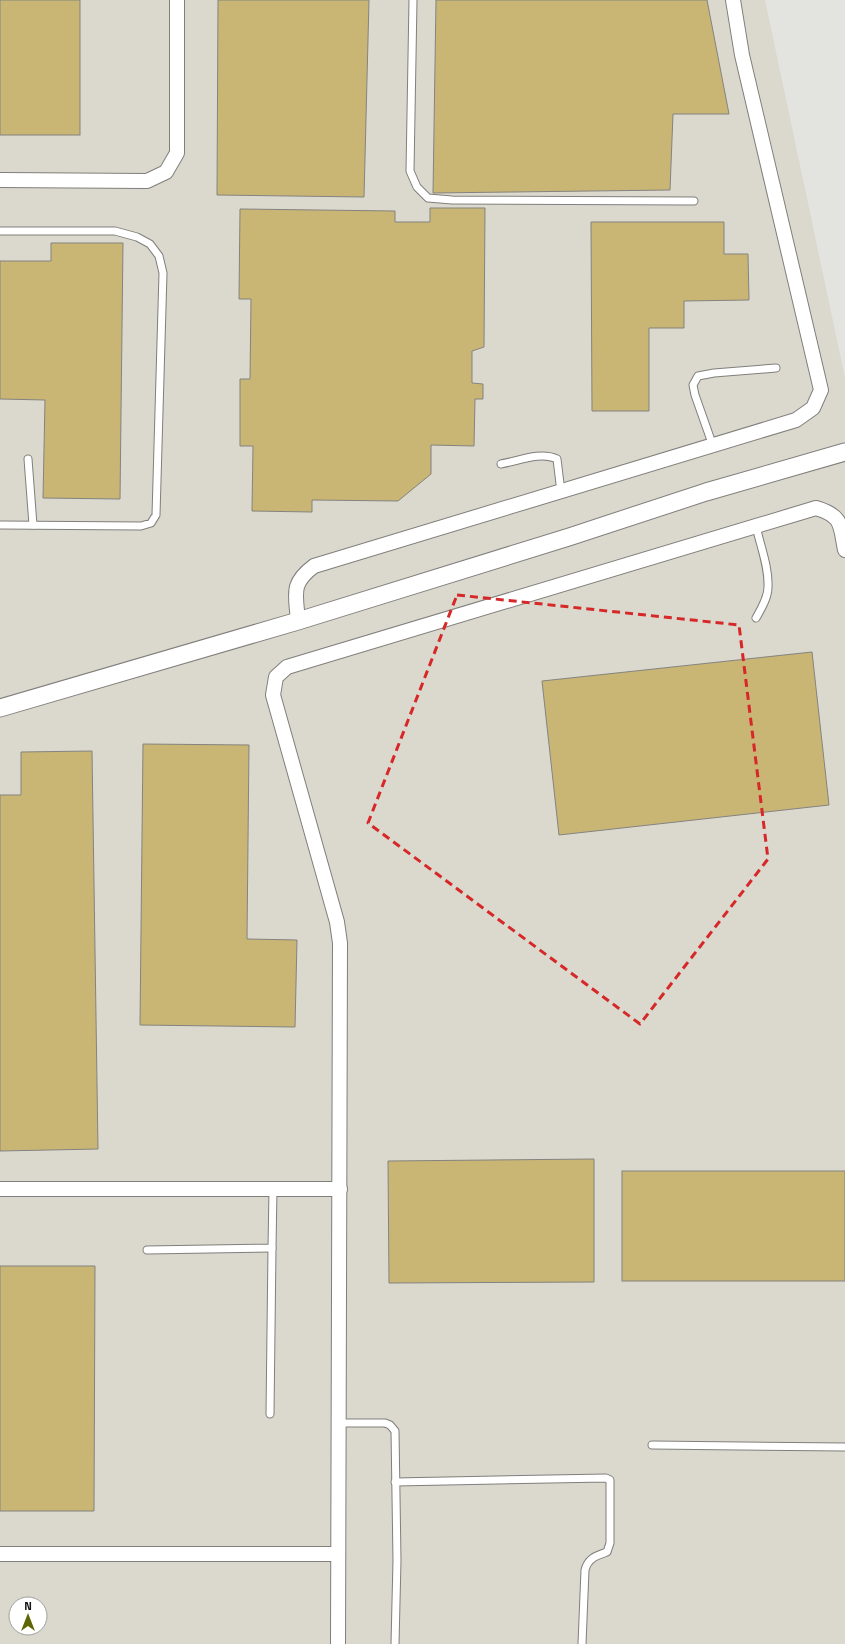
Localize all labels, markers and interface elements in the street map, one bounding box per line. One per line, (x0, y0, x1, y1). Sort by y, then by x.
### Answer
north arrow (8, 1596, 48, 1636)
text: N (24, 1598, 32, 1614)

